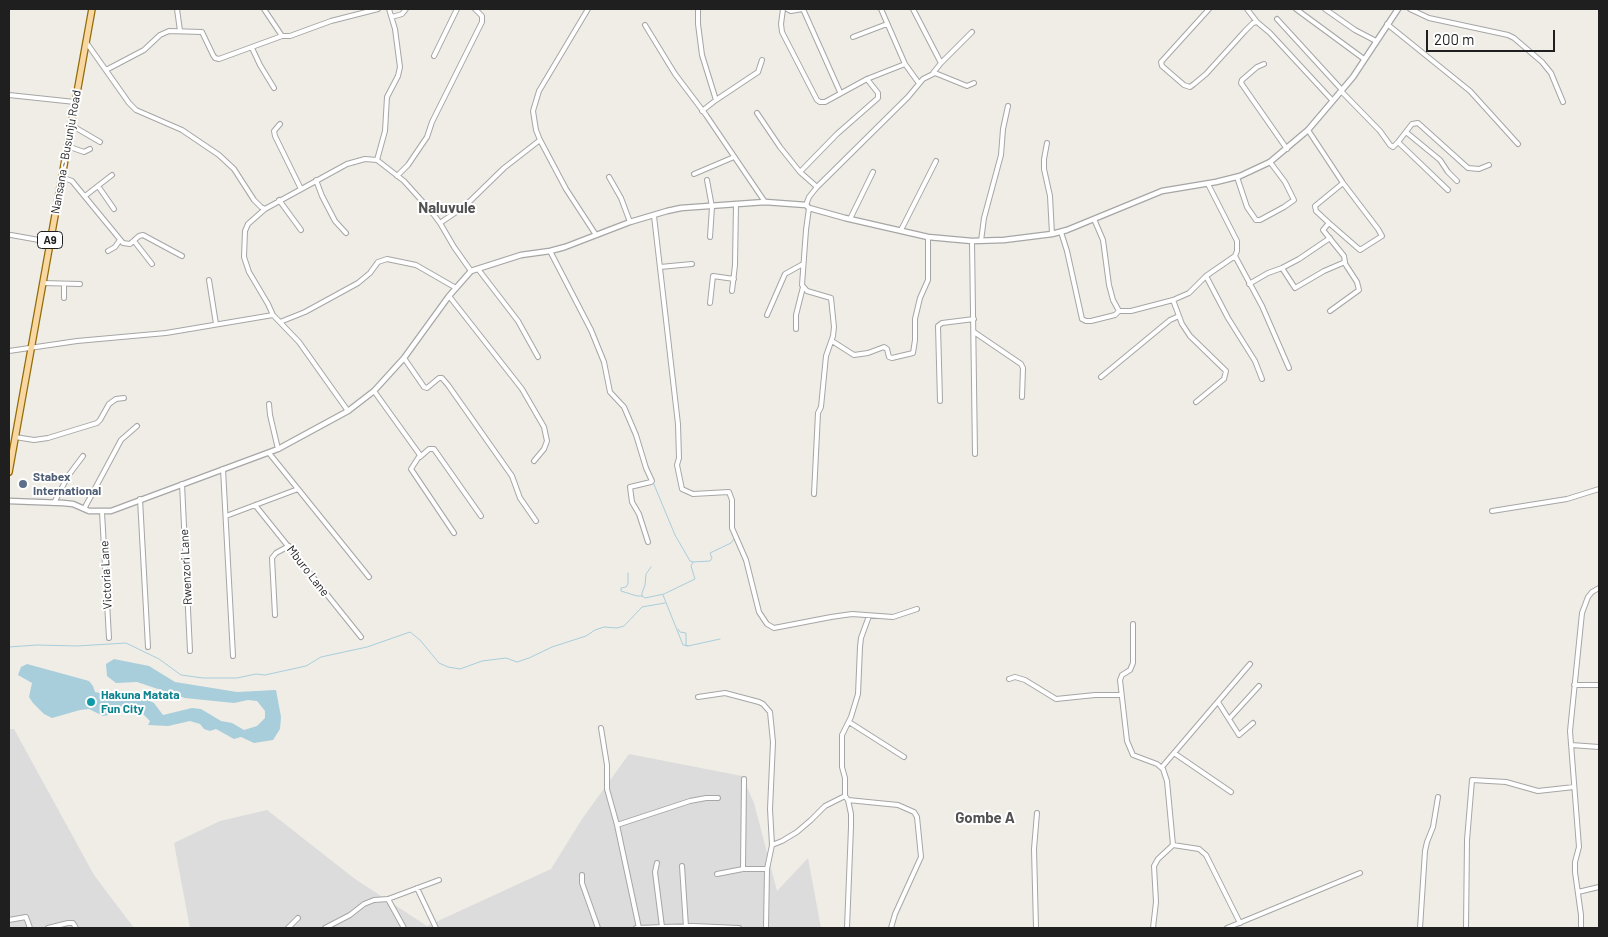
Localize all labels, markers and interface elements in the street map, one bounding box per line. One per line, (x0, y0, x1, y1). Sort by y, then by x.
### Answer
scale bar (1428, 20, 1557, 52)
text: 200 m (1434, 30, 1474, 48)
street label: Nansana - Busunju Road (48, 89, 84, 215)
district label: Naluvule (418, 199, 476, 217)
road number: A9 (38, 232, 62, 248)
place label: Stabex International (33, 470, 101, 498)
marker: Stabex International (17, 478, 29, 490)
street label: Rwenzori Lane (177, 529, 195, 605)
street label: Victoria Lane (97, 540, 115, 610)
street label: Mburo Lane (284, 543, 332, 599)
place label: Hakuna Matata Fun City (101, 688, 180, 716)
marker: Hakuna Matata Fun City (85, 696, 97, 708)
district label: Gombe A (955, 809, 1015, 827)

